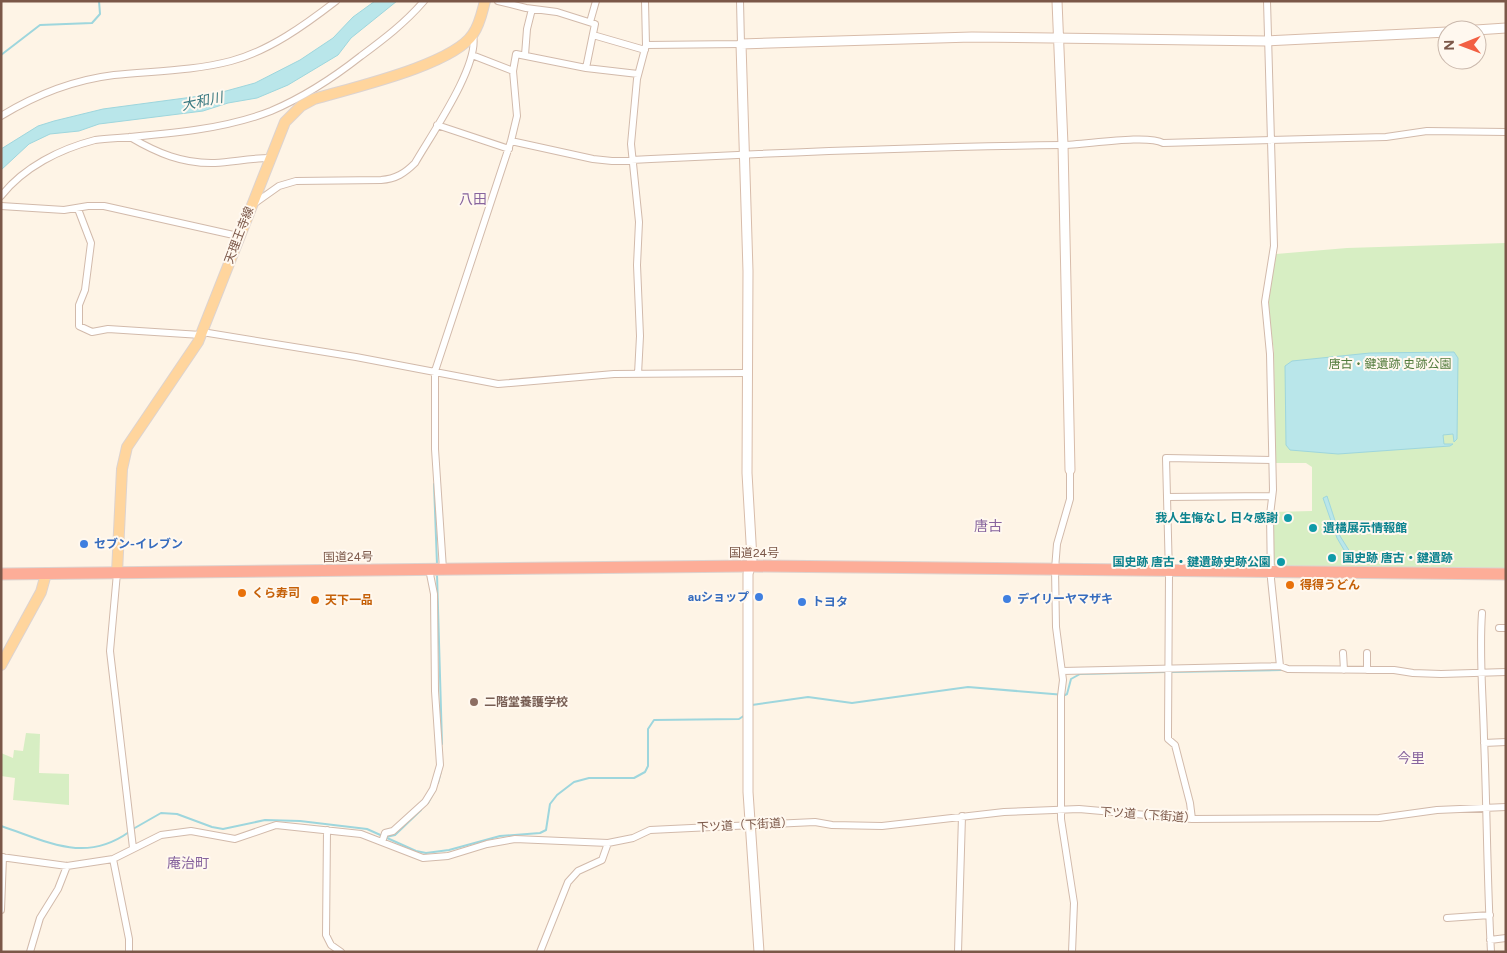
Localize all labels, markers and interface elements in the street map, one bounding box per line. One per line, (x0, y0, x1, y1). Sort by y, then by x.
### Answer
north arrow (1437, 20, 1487, 70)
text: N (1441, 40, 1458, 51)
water label: 大和川 (180, 88, 226, 114)
district label: 八田 (459, 191, 487, 208)
street label: 天理王寺線 (222, 204, 256, 266)
park label: 唐古・鍵遺跡 史跡公園 (1329, 357, 1451, 371)
place label: 我人生悔なし 日々感謝 (1155, 511, 1278, 525)
marker: 我人生悔なし 日々感謝 (1282, 512, 1294, 524)
district label: 唐古 (974, 518, 1002, 535)
place label: 遺構展示情報館 (1323, 521, 1407, 535)
marker: 遺構展示情報館 (1307, 522, 1319, 534)
place label: セブン-イレブン (94, 537, 183, 551)
marker: セブン-イレブン (78, 538, 90, 550)
street label: 国道24号 (729, 546, 779, 560)
street label: 国道24号 (323, 550, 373, 564)
place label: 国史跡 唐古・鍵遺跡 (1342, 551, 1453, 565)
marker: 国史跡 唐古・鍵遺跡 (1326, 552, 1338, 564)
place label: 国史跡 唐古・鍵遺跡史跡公園 (1112, 555, 1271, 569)
marker: 国史跡 唐古・鍵遺跡史跡公園 (1275, 556, 1287, 568)
place label: 得得うどん (1300, 578, 1360, 592)
marker: 得得うどん (1284, 579, 1296, 591)
place label: くら寿司 (252, 586, 300, 600)
marker: くら寿司 (236, 587, 248, 599)
place label: auショップ (688, 590, 749, 604)
marker: auショップ (753, 591, 765, 603)
place label: デイリーヤマザキ (1017, 592, 1113, 606)
place label: 天下一品 (325, 593, 373, 607)
marker: デイリーヤマザキ (1001, 593, 1013, 605)
marker: 天下一品 (309, 594, 321, 606)
place label: トヨタ (812, 595, 848, 609)
marker: トヨタ (796, 596, 808, 608)
place label: 二階堂養護学校 (484, 695, 568, 709)
marker: 二階堂養護学校 (468, 696, 480, 708)
district label: 今里 (1397, 750, 1425, 767)
street label: 下ツ道（下街道） (1100, 805, 1196, 825)
street label: 下ツ道（下街道） (697, 815, 793, 835)
district label: 庵治町 (167, 855, 209, 872)

